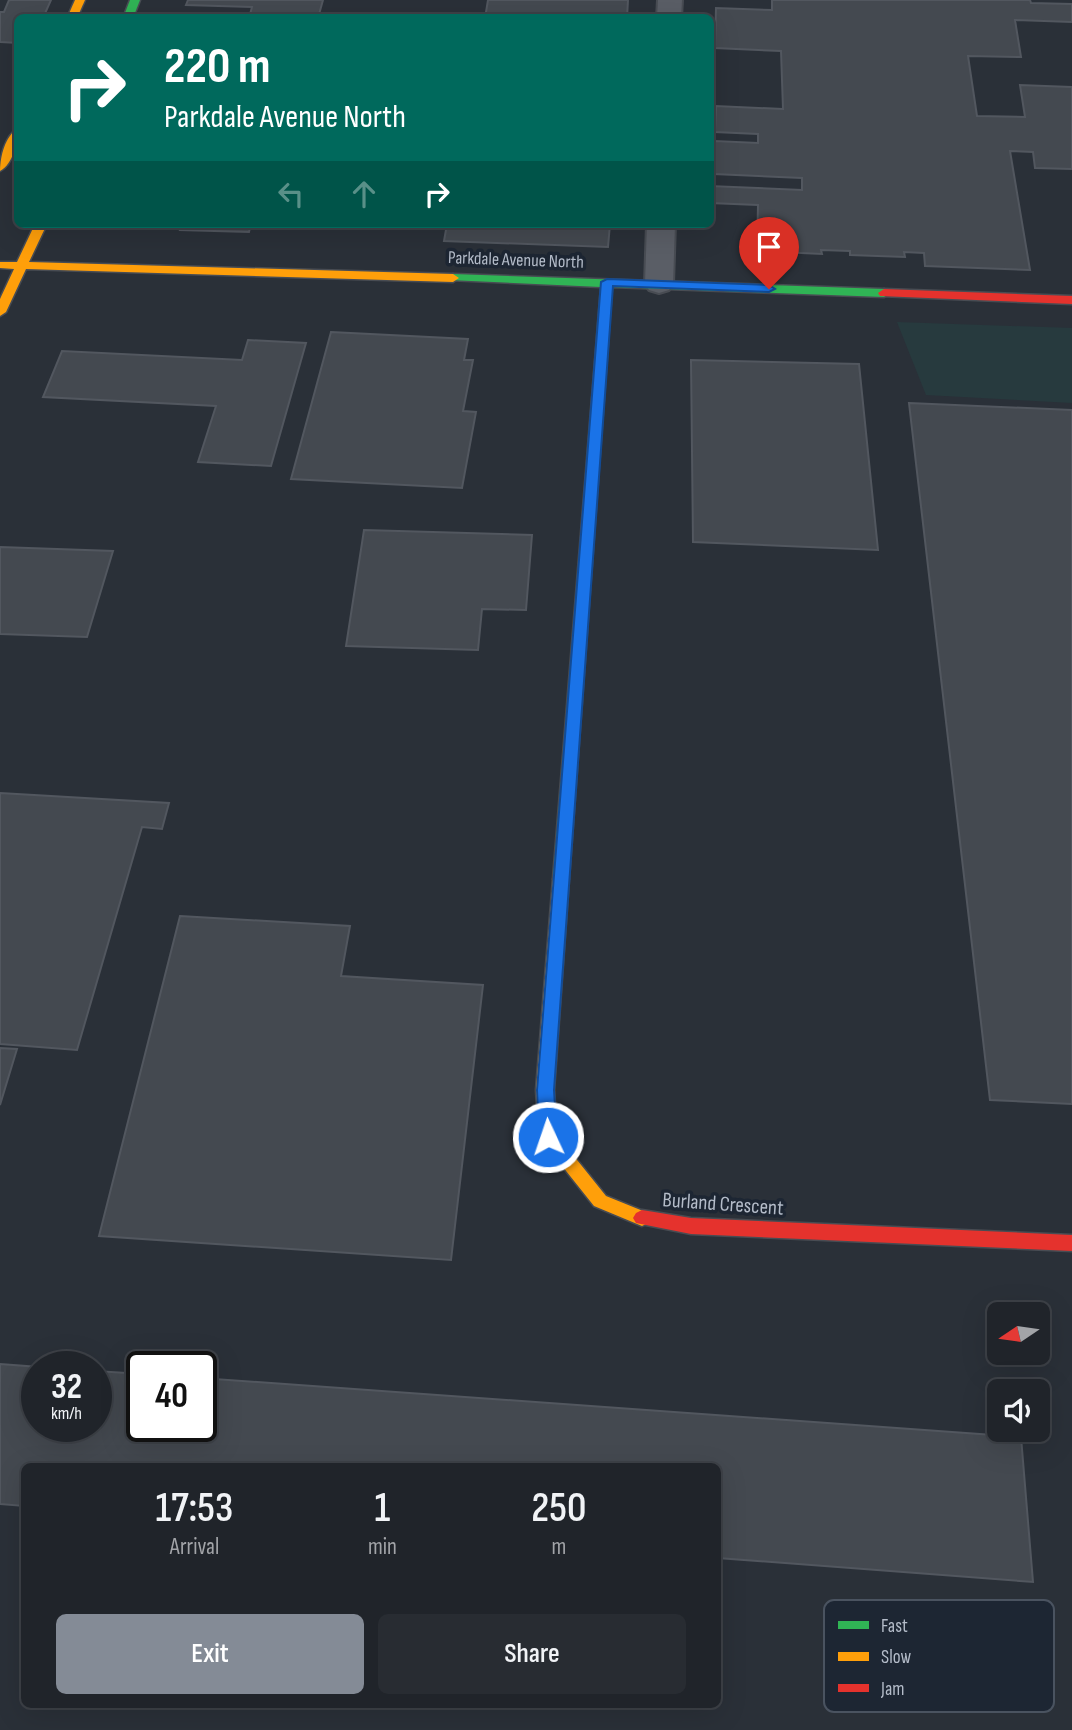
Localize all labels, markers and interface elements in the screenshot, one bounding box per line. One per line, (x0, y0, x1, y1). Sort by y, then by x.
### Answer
text: 220 m (164, 38, 270, 97)
icon: right (49, 42, 140, 133)
text: Parkdale Avenue North (164, 98, 406, 137)
icon: left (272, 175, 310, 213)
icon: ahead (345, 175, 383, 213)
icon: right (418, 175, 456, 213)
pin (739, 217, 799, 289)
icon: arrive (750, 228, 788, 266)
street label: Parkdale Avenue North (448, 247, 584, 273)
position arrow (511, 1100, 585, 1174)
street label: Burland Crescent (662, 1187, 784, 1221)
north arrow (987, 1302, 1050, 1365)
map controls (987, 1302, 1050, 1442)
speed limit sign: 40 (126, 1351, 217, 1442)
text: 32 (51, 1366, 82, 1409)
button: sound (987, 1379, 1050, 1442)
text: km/h (51, 1403, 82, 1424)
text: 17:53 (156, 1483, 233, 1534)
text: 1 (374, 1483, 390, 1534)
text: 250 (531, 1483, 586, 1534)
text: Arrival (170, 1533, 219, 1561)
text: min (368, 1533, 397, 1561)
text: m (552, 1533, 566, 1561)
legend (824, 1600, 1054, 1712)
button: Exit (56, 1614, 364, 1694)
button: Share (378, 1614, 686, 1694)
text: Fast (881, 1615, 908, 1638)
text: Slow (881, 1646, 911, 1669)
text: Jam (880, 1678, 904, 1701)

